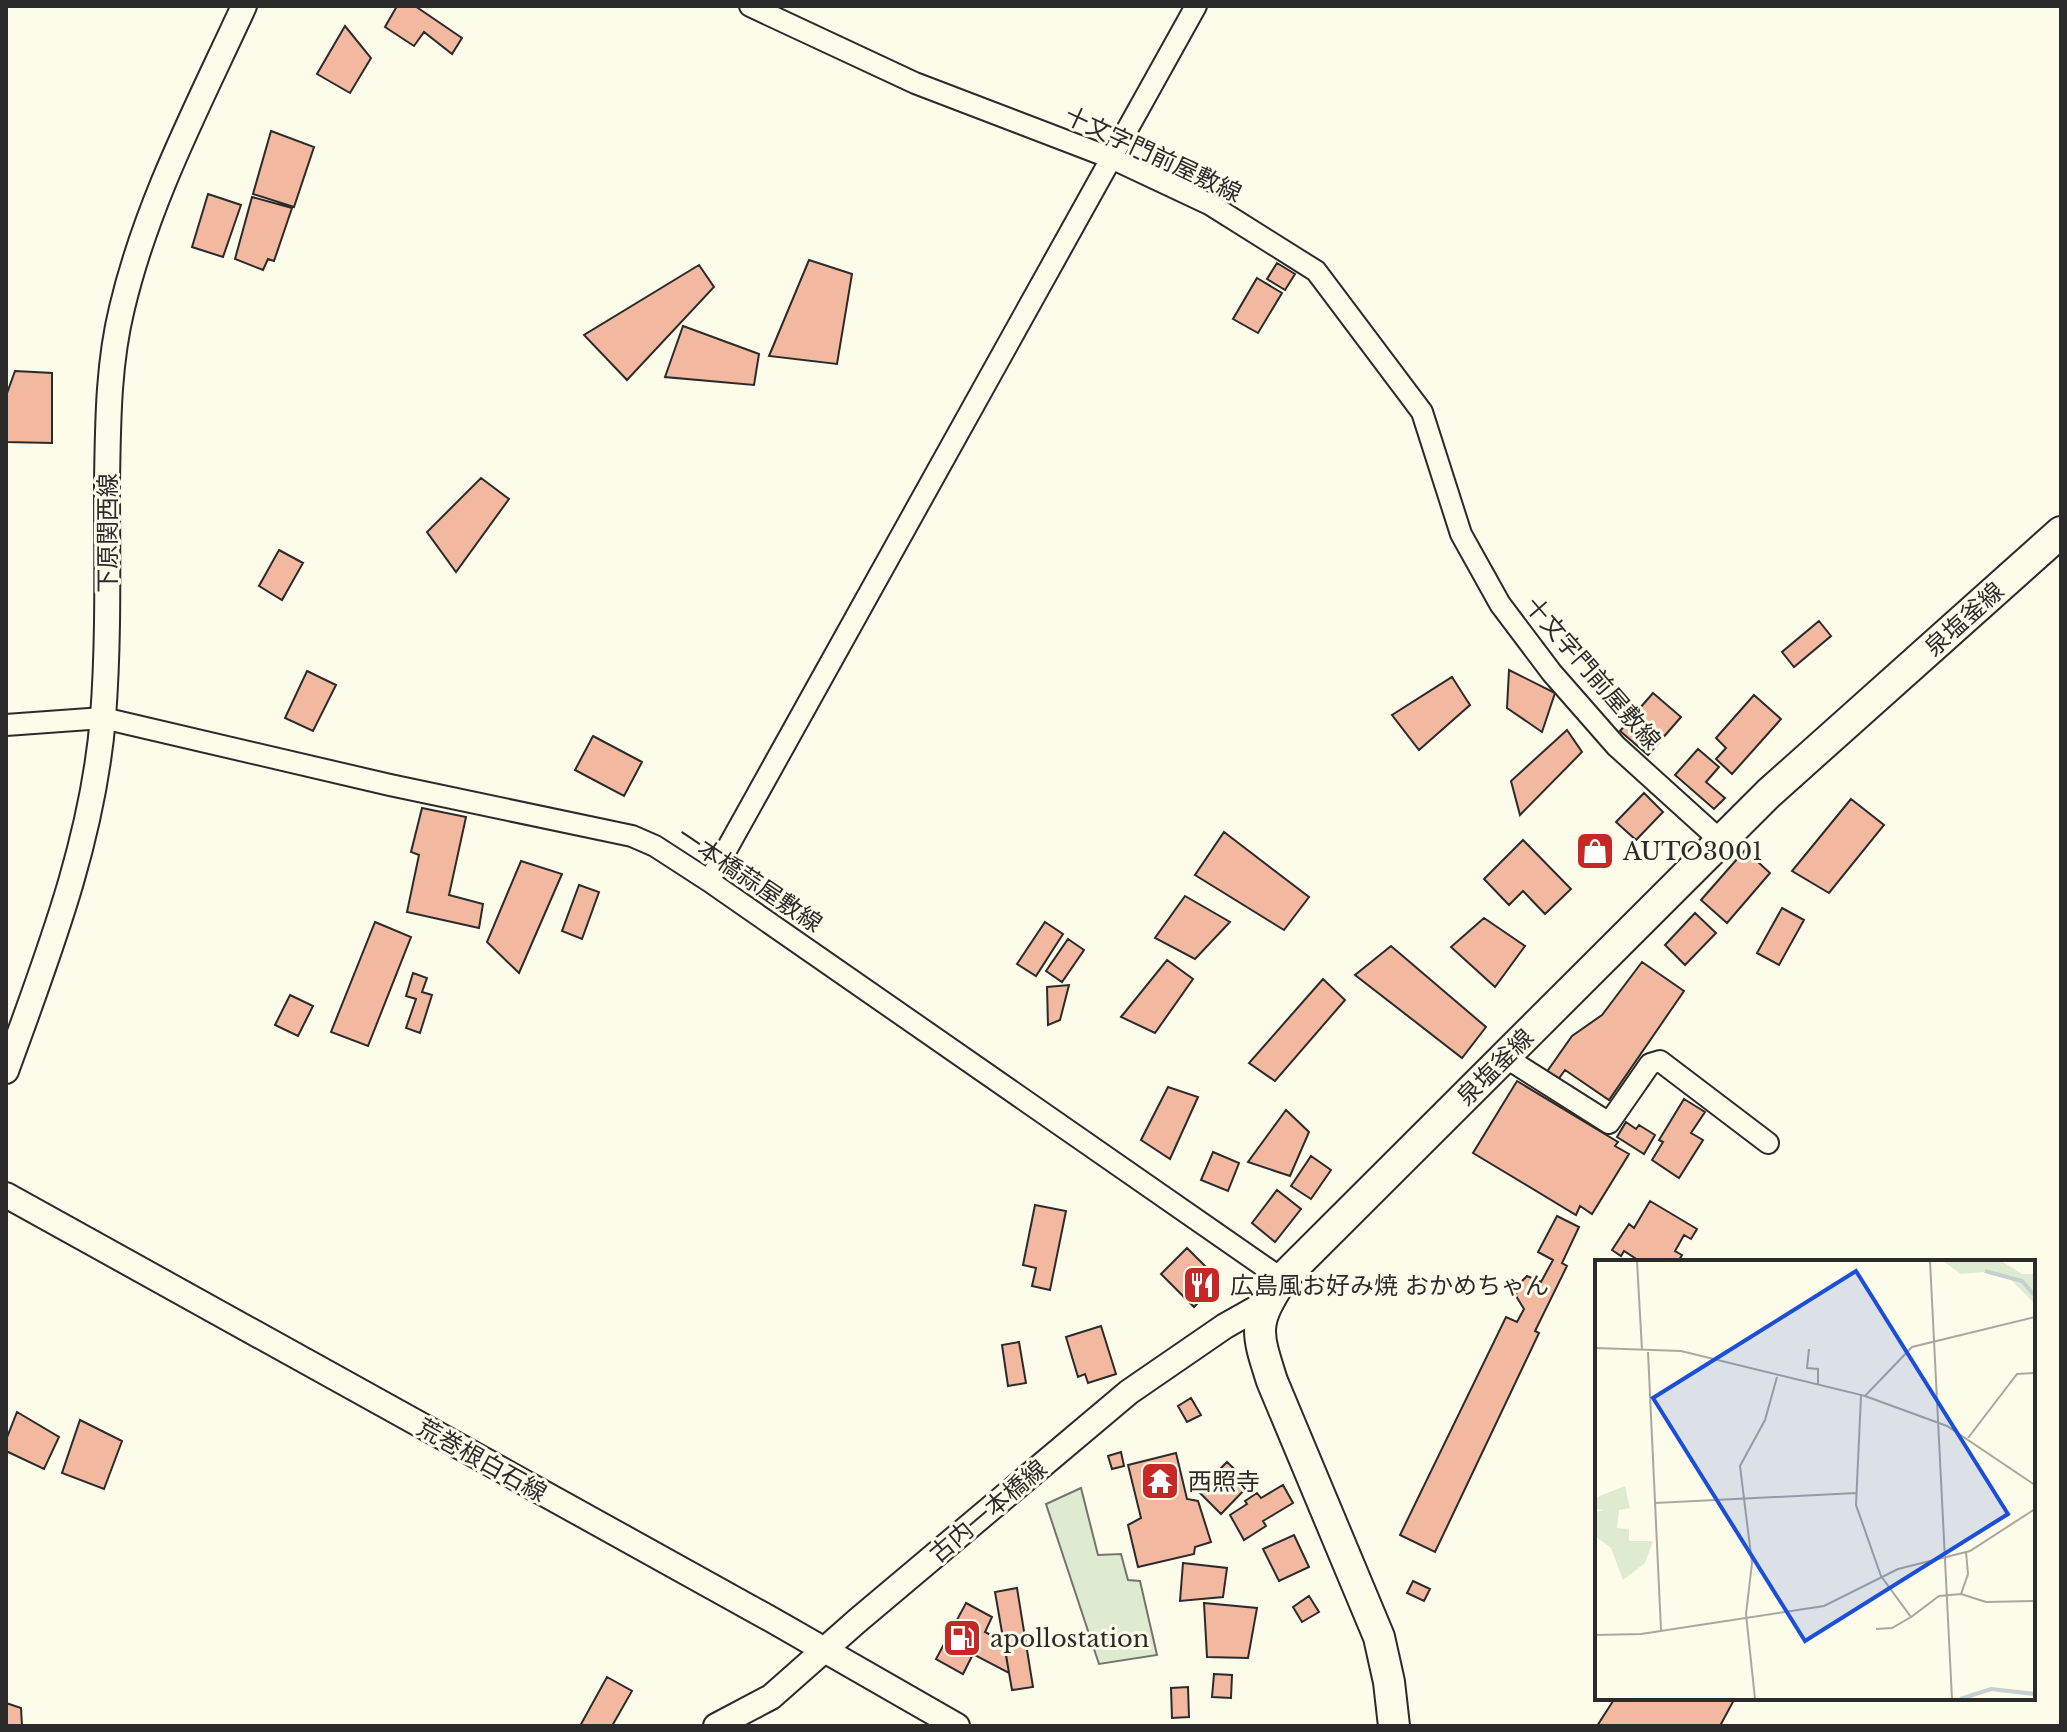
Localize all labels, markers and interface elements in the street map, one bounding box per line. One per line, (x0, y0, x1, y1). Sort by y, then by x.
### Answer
street label: 十文字門前屋敷線 (1060, 100, 1246, 208)
street label: 下原関西線 (93, 473, 122, 593)
street label: 泉塩釜線 (1919, 576, 2009, 662)
street label: 十文字門前屋敷線 (1519, 591, 1667, 755)
street label: 一本橋蒜屋敷線 (672, 820, 828, 938)
shop icon: AUTO3001 (1574, 830, 1616, 872)
place label: AUTO3001 (1622, 837, 1763, 866)
street label: 泉塩釜線 (1451, 1023, 1539, 1111)
inset map (1595, 1260, 2035, 1700)
restaurant icon: 広島風お好み焼 おかめちゃん (1181, 1264, 1223, 1306)
place label: 広島風お好み焼 おかめちゃん (1230, 1271, 1549, 1300)
street label: 荒巻根白石線 (412, 1412, 552, 1508)
street label: 古内一本橋線 (924, 1454, 1052, 1568)
temple icon: 西照寺 (1139, 1460, 1181, 1502)
place label: 西照寺 (1188, 1467, 1260, 1496)
fuel station icon: apollostation (941, 1617, 983, 1659)
place label: apollostation (990, 1624, 1149, 1653)

